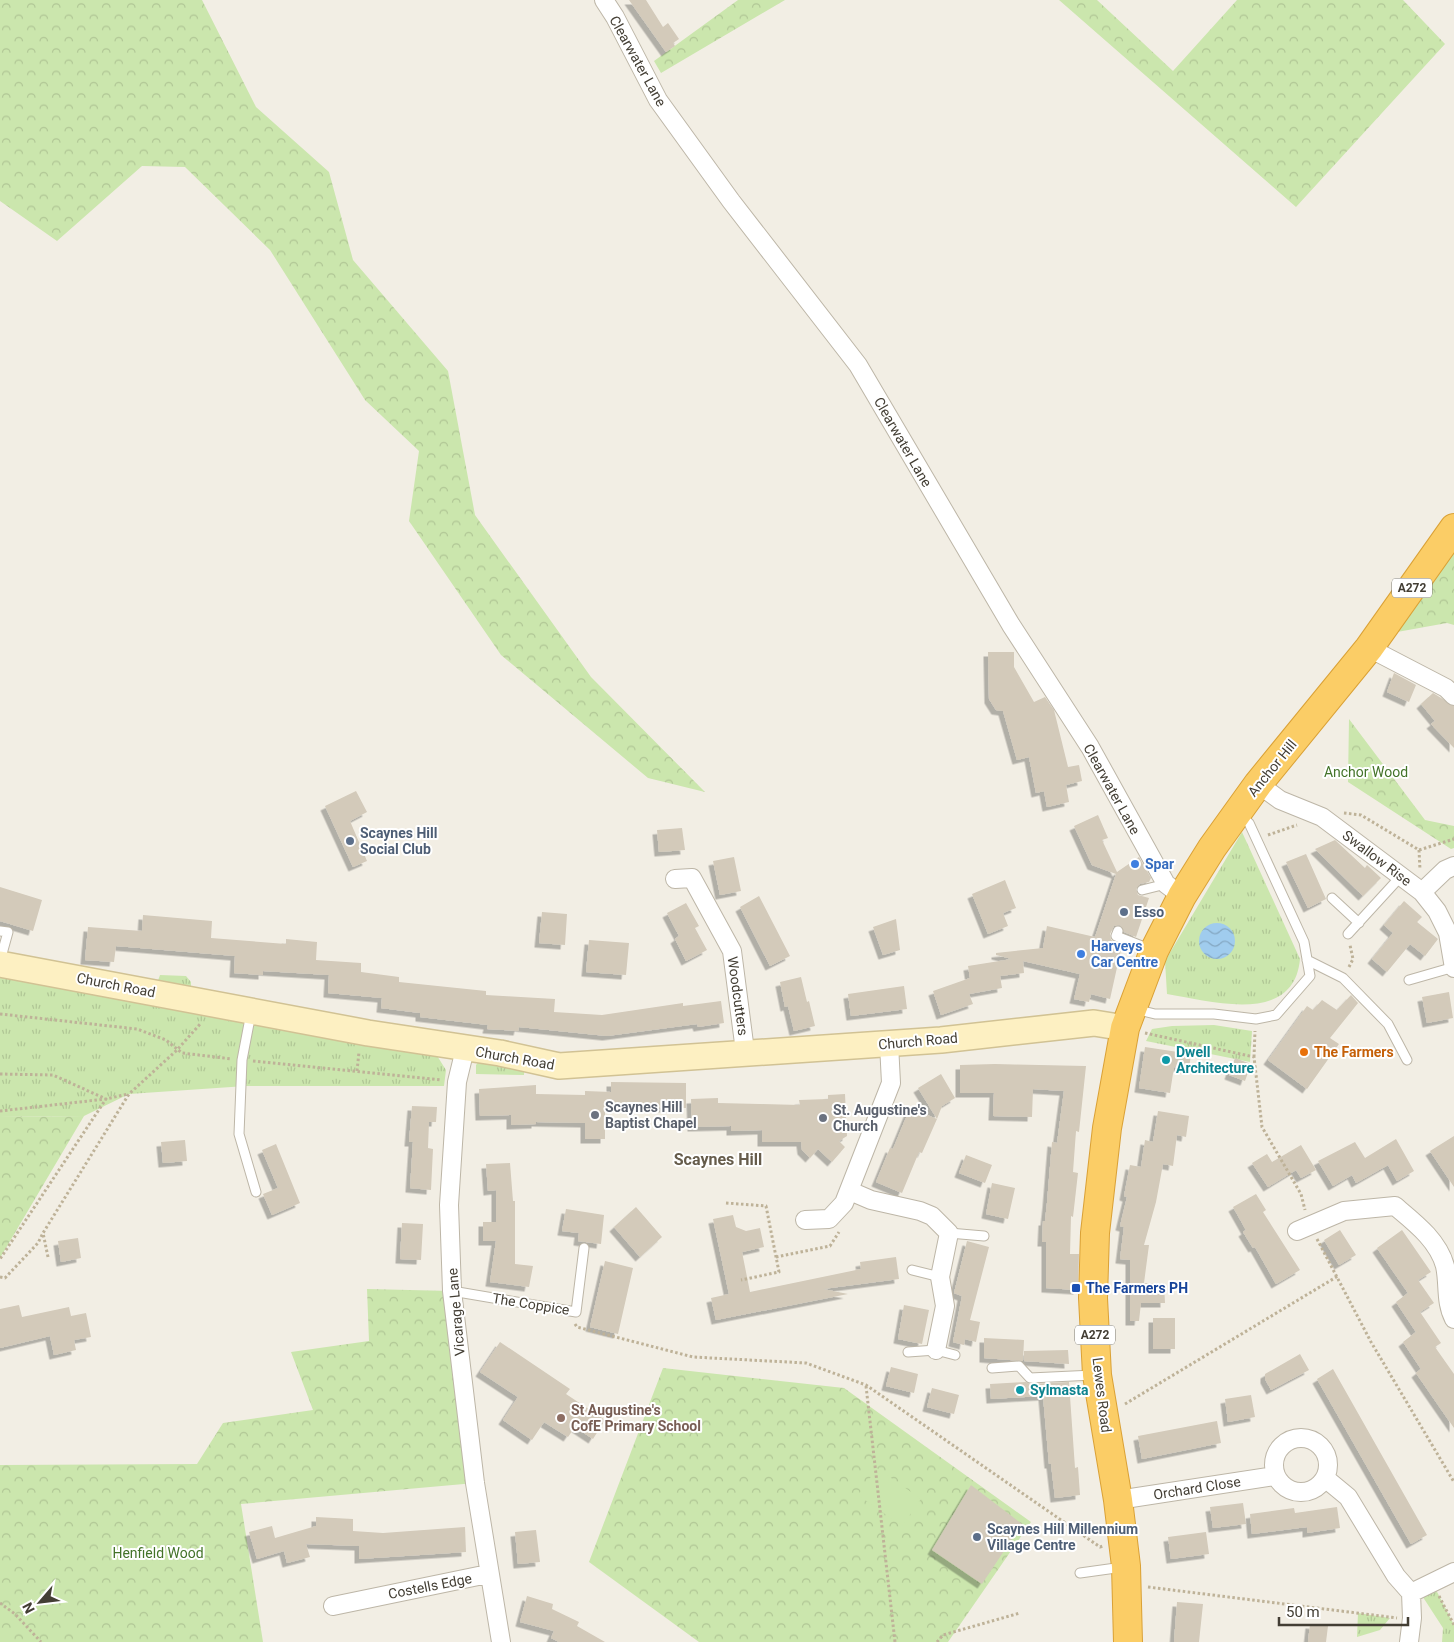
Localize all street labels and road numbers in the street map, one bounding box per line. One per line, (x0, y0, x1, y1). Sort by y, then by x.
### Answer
street label: Clearwater Lane (606, 13, 670, 109)
street label: Clearwater Lane (871, 394, 935, 490)
road number: A272 (1392, 578, 1432, 598)
street label: Anchor Hill (1244, 736, 1300, 800)
street label: Clearwater Lane (1080, 741, 1144, 837)
street label: Swallow Rise (1339, 827, 1415, 889)
street label: Woodcutters (725, 955, 751, 1037)
street label: Church Road (75, 970, 157, 1000)
street label: Church Road (878, 1030, 958, 1052)
street label: Church Road (474, 1043, 556, 1073)
street label: Vicarage Lane (444, 1267, 468, 1357)
street label: The Coppice (491, 1290, 571, 1318)
road number: A272 (1075, 1326, 1115, 1344)
street label: Lewes Road (1089, 1356, 1115, 1434)
street label: Orchard Close (1152, 1473, 1242, 1503)
street label: Costells Edge (387, 1570, 473, 1602)

